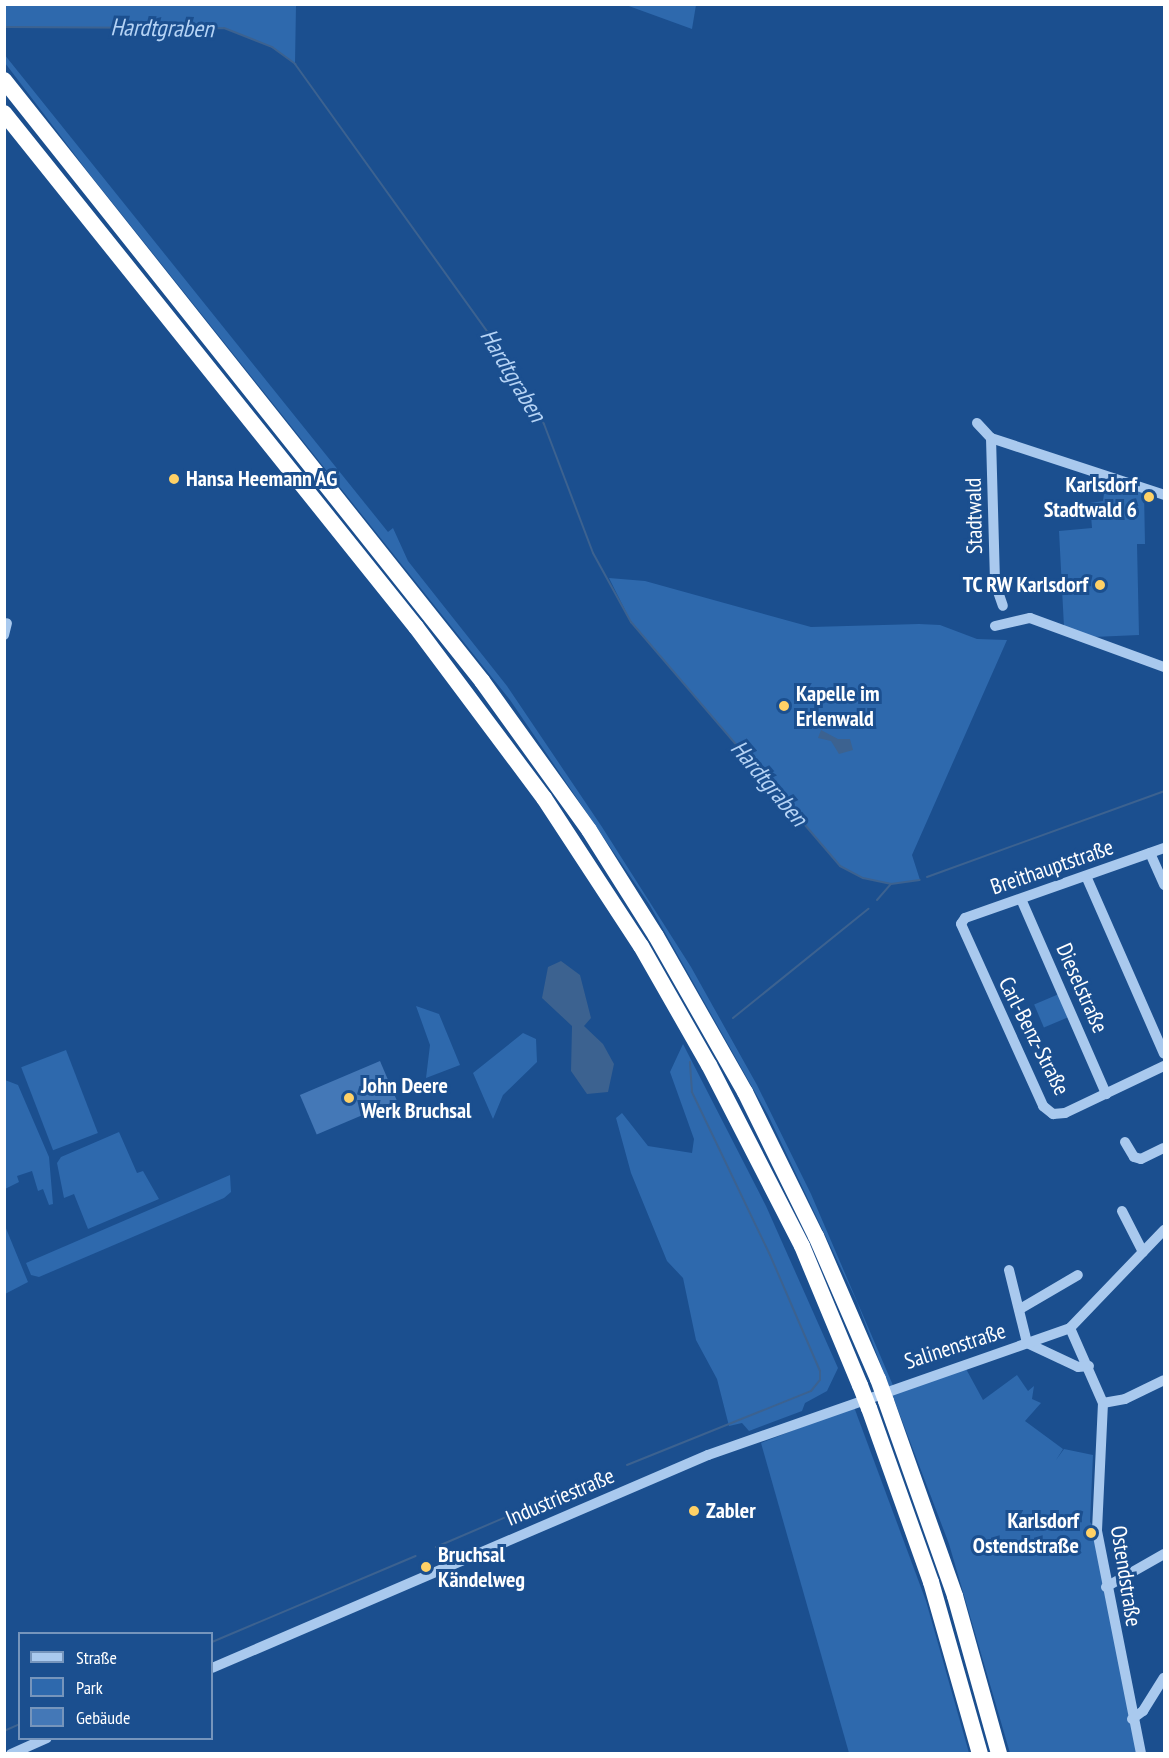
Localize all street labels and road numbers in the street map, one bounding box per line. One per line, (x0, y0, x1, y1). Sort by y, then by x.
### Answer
street label: Stadtwald (960, 478, 988, 554)
street label: Breithauptstraße (987, 834, 1117, 900)
street label: Dieselstraße (1051, 939, 1113, 1037)
street label: Carl-Benz-Straße (993, 973, 1075, 1099)
street label: Salinenstraße (901, 1317, 1009, 1375)
street label: Industriestraße (502, 1462, 618, 1532)
street label: Ostendstraße (1105, 1524, 1147, 1628)

